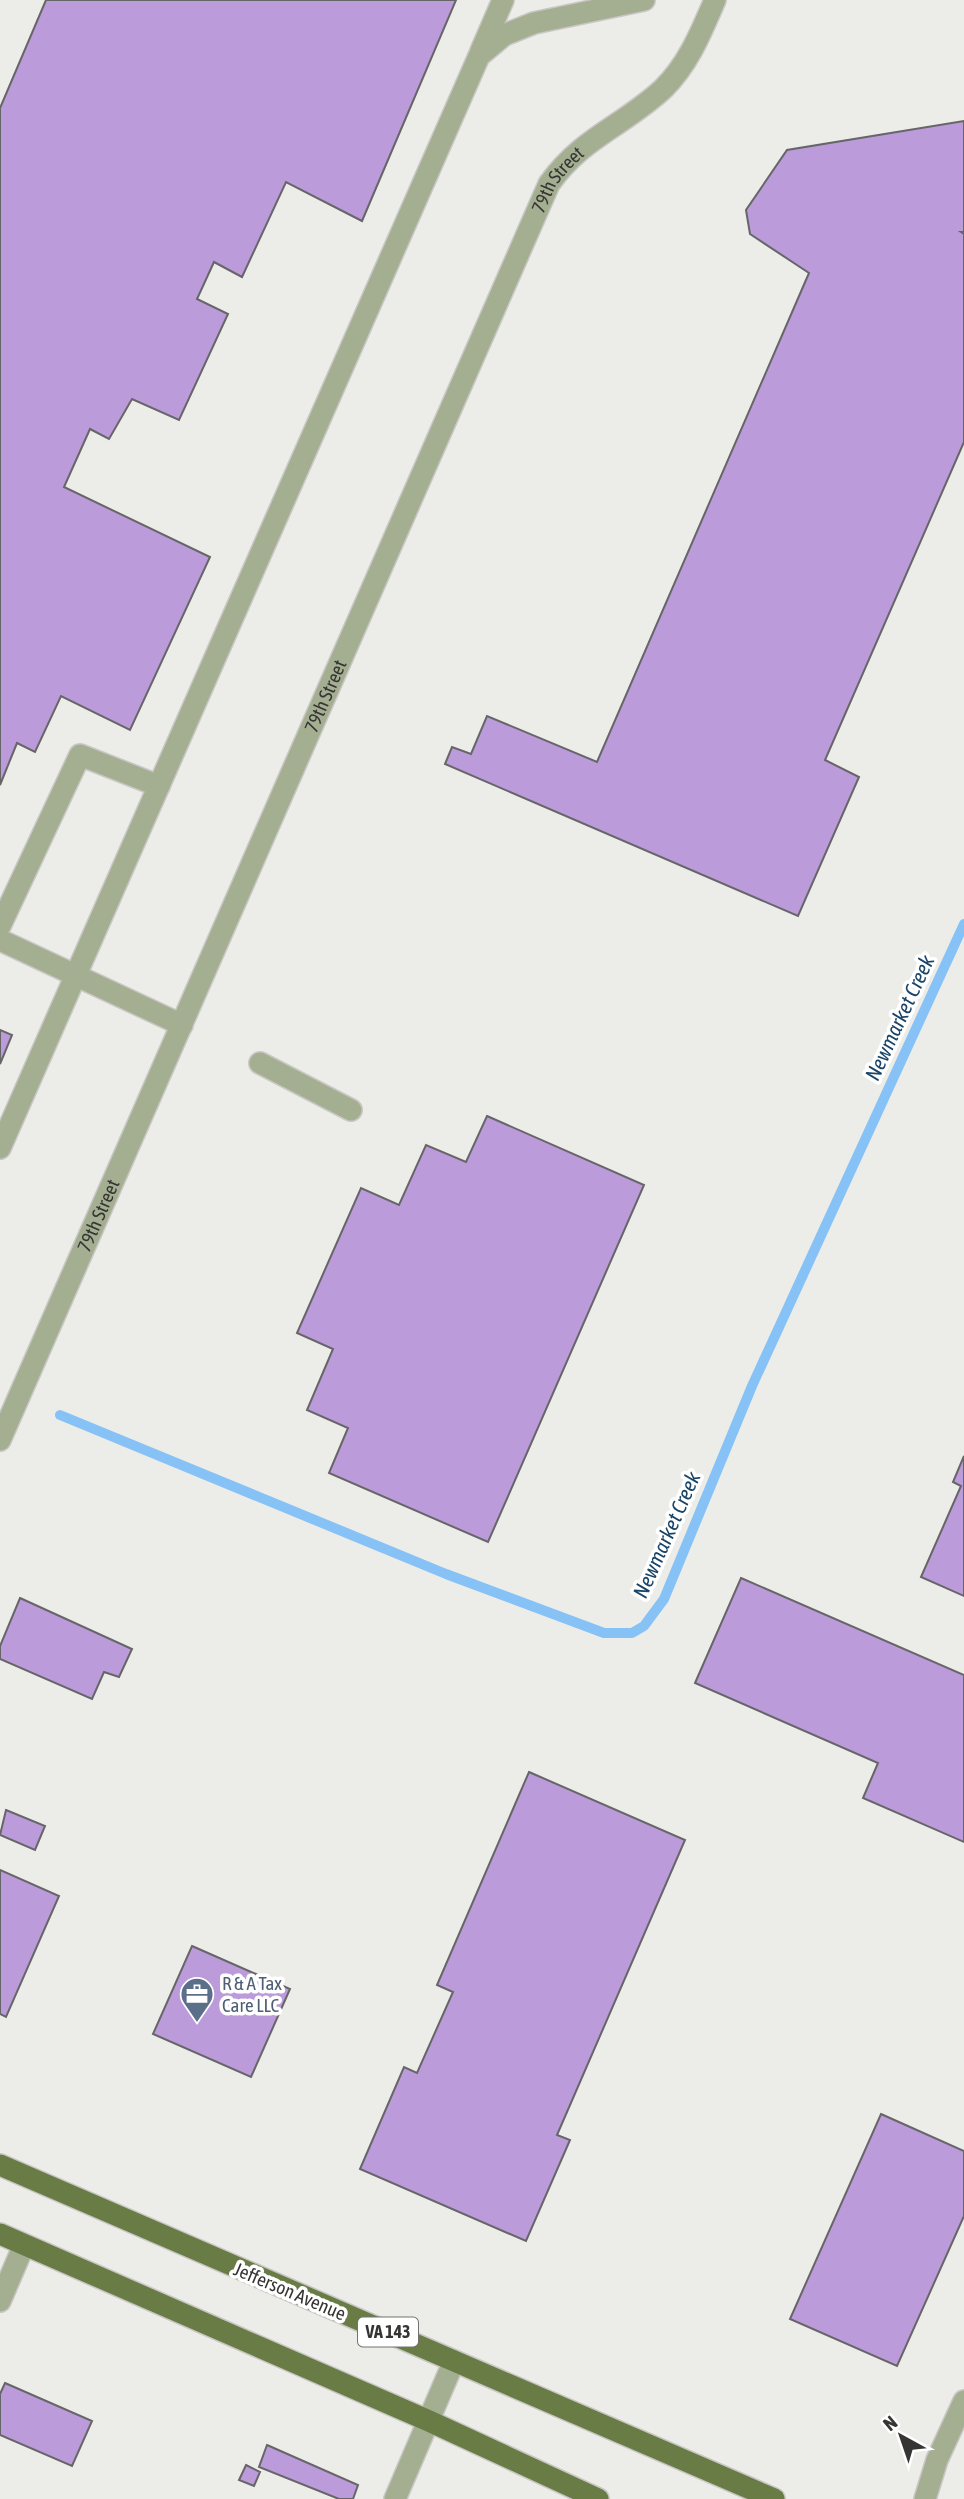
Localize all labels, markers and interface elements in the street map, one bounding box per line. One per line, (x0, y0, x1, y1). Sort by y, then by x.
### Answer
street label: 79th Street (527, 141, 588, 216)
street label: 79th Street (300, 656, 351, 736)
water label: Newmarket Creek (860, 950, 939, 1084)
street label: 79th Street (73, 1176, 124, 1255)
water label: Newmarket Creek (628, 1467, 705, 1601)
place label: R & A Tax Care LLC (222, 1972, 282, 2016)
office icon: R & A Tax Care LLC (178, 1975, 216, 2024)
street label: Jefferson Avenue (231, 2258, 349, 2324)
road number: VA 143 (358, 2318, 418, 2346)
north arrow (866, 2401, 936, 2471)
text: N (879, 2411, 901, 2435)

